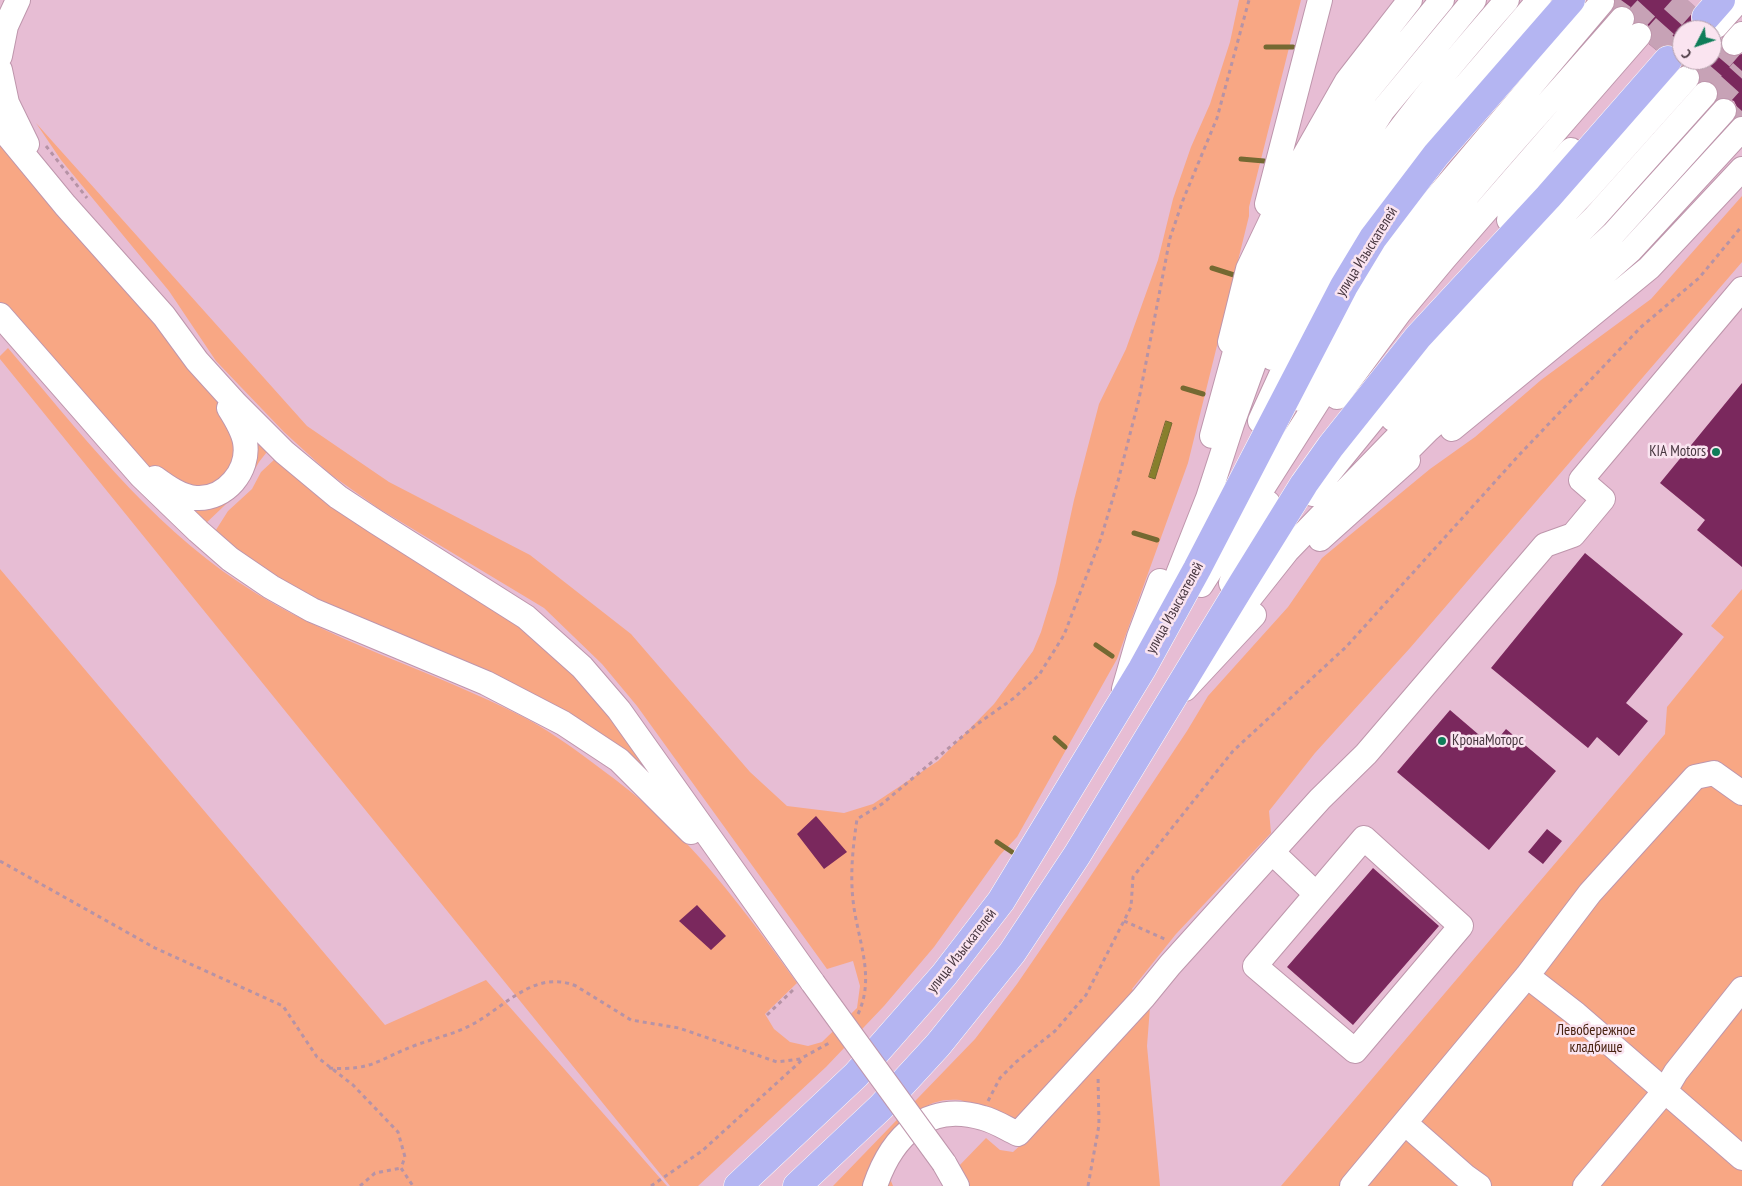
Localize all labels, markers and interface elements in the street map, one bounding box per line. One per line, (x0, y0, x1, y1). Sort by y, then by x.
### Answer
north arrow (1672, 20, 1722, 70)
text: С (1678, 46, 1695, 63)
street label: улица Изыскателей (1332, 204, 1402, 300)
place label: KIA Motors (1649, 443, 1706, 461)
marker: KIA Motors (1710, 446, 1722, 458)
street label: улица Изыскателей (1142, 559, 1208, 657)
place label: КронаМоторс (1452, 732, 1524, 750)
marker: КронаМоторс (1436, 735, 1448, 747)
street label: улица Изыскателей (923, 905, 1001, 997)
park label: Левобережное кладбище (1557, 1022, 1635, 1057)

